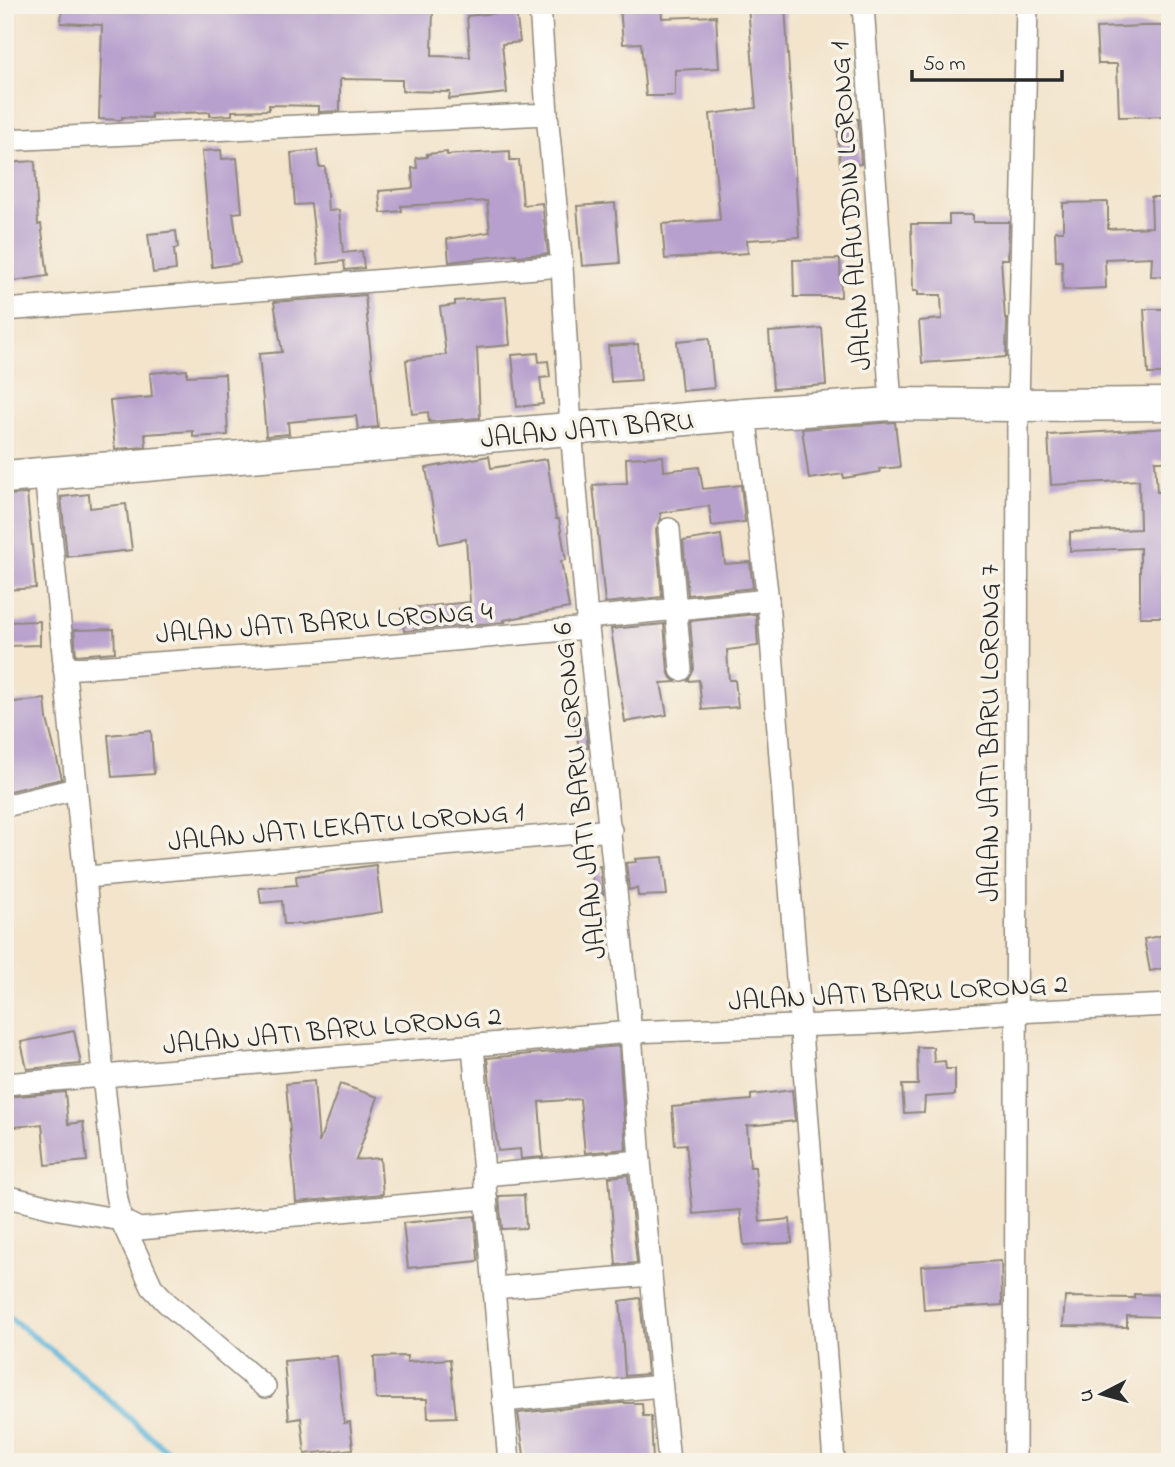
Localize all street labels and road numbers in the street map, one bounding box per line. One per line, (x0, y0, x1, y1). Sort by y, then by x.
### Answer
street label: JALAN ALAUDDIN LORONG 1 (821, 40, 884, 372)
street label: JALAN JATI BARU (479, 402, 696, 461)
street label: JALAN JATI BARU LORONG 7 (971, 564, 1012, 902)
street label: JALAN JATI BARU LORONG 4 (154, 592, 494, 657)
street label: JALAN JATI BARU LORONG 6 (543, 620, 620, 961)
street label: JALAN JATI LEKATU LORONG 1 (166, 792, 526, 864)
street label: JALAN JATI BARU LORONG 2 (727, 965, 1069, 1024)
street label: JALAN JATI BARU LORONG 2 (161, 997, 503, 1068)

